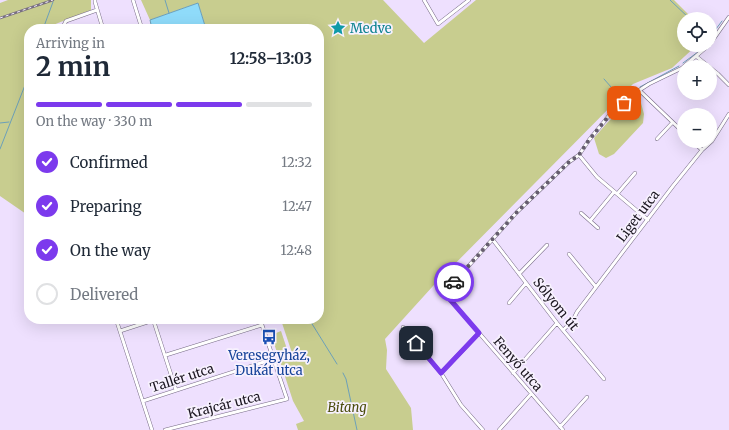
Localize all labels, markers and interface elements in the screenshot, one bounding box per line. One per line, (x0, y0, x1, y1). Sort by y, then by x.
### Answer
map controls (677, 12, 717, 148)
button: locate (677, 12, 717, 52)
place icon: Medve (329, 19, 347, 37)
place label: Medve (350, 20, 392, 37)
text: Arriving in (36, 35, 105, 52)
text: 12:58–13:03 (230, 49, 312, 68)
text: 2 min (36, 50, 110, 83)
button: + (677, 60, 717, 100)
pin (607, 86, 641, 120)
icon: bag (613, 92, 635, 114)
button: − (677, 108, 717, 148)
text: On the way · 330 m (36, 113, 152, 130)
icon: check (36, 151, 58, 173)
text: Confirmed (70, 153, 148, 172)
text: 12:32 (281, 154, 312, 171)
street label: Liget utca (613, 186, 663, 245)
icon: check (36, 195, 58, 217)
text: Preparing (70, 197, 142, 216)
text: 12:47 (282, 198, 312, 215)
icon: check (36, 239, 58, 261)
text: On the way (70, 241, 151, 260)
text: 12:48 (281, 242, 312, 259)
courier (434, 262, 474, 302)
icon: car (443, 271, 465, 293)
street label: Sólyom út (529, 274, 583, 334)
text: Delivered (70, 285, 138, 304)
pin (399, 326, 433, 360)
bus stop icon: Veresegyház, Dukát utca (260, 328, 278, 346)
icon: home (405, 332, 427, 354)
street label: Fenyő utca (490, 333, 546, 395)
place label: Veresegyház, Dukát utca (227, 347, 310, 379)
street label: Tallér utca (148, 360, 216, 396)
street label: Krajcár utca (186, 388, 262, 422)
park label: Bitang (328, 399, 366, 416)

